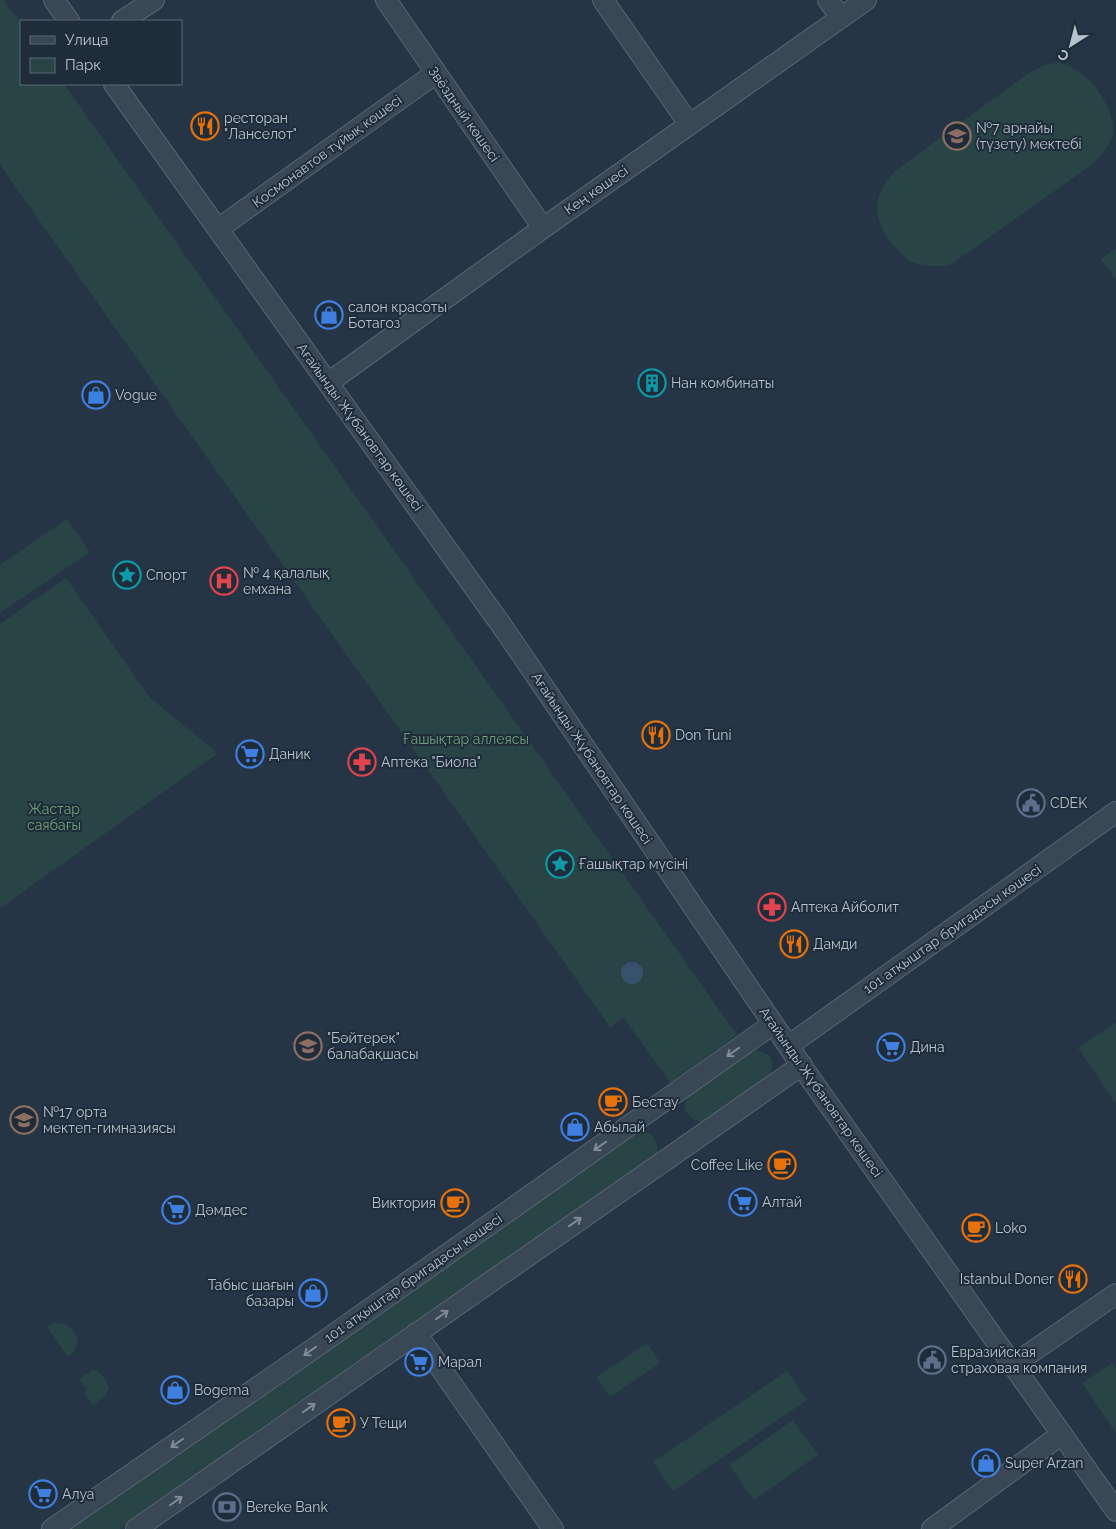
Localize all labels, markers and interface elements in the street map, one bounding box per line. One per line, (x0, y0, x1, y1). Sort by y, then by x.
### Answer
legend (20, 20, 182, 85)
north arrow (1046, 20, 1096, 70)
text: Улица (65, 31, 109, 49)
text: С (1054, 46, 1072, 65)
text: Парк (65, 56, 101, 74)
street label: Звёздный көшесі (425, 63, 503, 165)
street label: Космонавтов тұйық көшесі (249, 91, 405, 211)
place label: ресторан "Ланселот" (224, 110, 297, 142)
restaurant icon: ресторан "Ланселот" (190, 111, 220, 141)
place label: №7 арнайы (түзету) мектебі (976, 120, 1082, 152)
school or university icon: №7 арнайы (түзету) мектебі (942, 121, 972, 151)
street label: Кең көшесі (561, 162, 631, 218)
place label: салон красоты Ботагоз (348, 299, 447, 331)
shop icon: салон красоты Ботагоз (314, 300, 344, 330)
street label: Ағайынды Жұбановтар көшесі (294, 340, 426, 514)
building icon: Нан комбинаты (637, 368, 667, 398)
place label: Нан комбинаты (671, 375, 774, 391)
shop icon: Vogue (81, 380, 111, 410)
place label: Vogue (115, 387, 157, 403)
place icon: Спорт (112, 560, 142, 590)
place label: № 4 қалалық емхана (243, 565, 330, 597)
hospital icon: № 4 қалалық емхана (209, 566, 239, 596)
place label: Спорт (146, 567, 188, 583)
street label: Ағайынды Жұбановтар көшесі (528, 669, 656, 847)
restaurant icon: Don Tuni (641, 720, 671, 750)
place label: Don Tuni (675, 727, 732, 743)
park label: Ғашықтар аллеясы (403, 731, 529, 747)
supermarket icon: Даник (235, 739, 265, 769)
place label: Даник (269, 746, 311, 762)
pharmacy icon: Аптека "Биола" (347, 747, 377, 777)
place label: Аптека "Биола" (381, 754, 481, 770)
public building icon: CDEK (1016, 788, 1046, 818)
place label: CDEK (1050, 795, 1087, 811)
park label: Жастар саябағы (27, 801, 81, 833)
place icon: Ғашықтар мүсіні (545, 849, 575, 879)
place label: Ғашықтар мүсіні (579, 856, 688, 872)
street label: 101 атқыштар бригадасы көшесі (860, 861, 1044, 997)
pharmacy icon: Аптека Айболит (757, 892, 787, 922)
place label: Аптека Айболит (791, 899, 899, 915)
restaurant icon: Дамди (779, 929, 809, 959)
place label: Дамди (813, 936, 857, 952)
street label: Ағайынды Жұбановтар көшесі (756, 1004, 886, 1180)
place label: "Бәйтерек" балабақшасы (327, 1030, 418, 1062)
school or university icon: "Бәйтерек" балабақшасы (293, 1031, 323, 1061)
supermarket icon: Дина (876, 1032, 906, 1062)
place label: Дина (910, 1039, 945, 1055)
one-way arrow (726, 1047, 740, 1057)
cafe icon: Бестау (598, 1087, 628, 1117)
place label: Бестау (632, 1094, 679, 1110)
place label: №17 орта мектеп-гимназиясы (43, 1104, 176, 1136)
school or university icon: №17 орта мектеп-гимназиясы (9, 1105, 39, 1135)
shop icon: Абылай (560, 1112, 590, 1142)
place label: Абылай (594, 1119, 645, 1135)
one-way arrow (593, 1141, 607, 1151)
cafe icon: Coffee Like (767, 1150, 797, 1180)
place label: Coffee Like (691, 1157, 763, 1173)
supermarket icon: Алтай (728, 1187, 758, 1217)
cafe icon: Виктория (440, 1188, 470, 1218)
place label: Алтай (762, 1194, 802, 1210)
supermarket icon: Дәмдес (161, 1195, 191, 1225)
place label: Виктория (372, 1195, 436, 1211)
place label: Дәмдес (195, 1202, 248, 1218)
street label: 101 атқыштар бригадасы көшесі (321, 1210, 505, 1346)
cafe icon: Loko (961, 1213, 991, 1243)
one-way arrow (568, 1217, 582, 1227)
place label: Loko (995, 1220, 1027, 1236)
restaurant icon: Istanbul Doner (1058, 1264, 1088, 1294)
place label: Istanbul Doner (960, 1271, 1054, 1287)
place label: Табыс шағын базары (208, 1277, 294, 1309)
shop icon: Табыс шағын базары (298, 1278, 328, 1308)
one-way arrow (435, 1310, 449, 1320)
place label: Евразийская страховая компания (951, 1344, 1087, 1376)
public building icon: Евразийская страховая компания (917, 1345, 947, 1375)
one-way arrow (303, 1346, 317, 1356)
supermarket icon: Марал (404, 1347, 434, 1377)
place label: Марал (438, 1354, 482, 1370)
shop icon: Bogema (160, 1375, 190, 1405)
place label: Bogema (194, 1382, 249, 1398)
one-way arrow (302, 1403, 316, 1413)
cafe icon: У Тещи (326, 1408, 356, 1438)
place label: У Тещи (360, 1415, 407, 1431)
one-way arrow (170, 1438, 184, 1448)
shop icon: Super Arzan (971, 1448, 1001, 1478)
place label: Super Arzan (1005, 1455, 1083, 1471)
supermarket icon: Алуа (28, 1479, 58, 1509)
place label: Алуа (62, 1486, 94, 1502)
bank icon: Bereke Bank (212, 1492, 242, 1522)
one-way arrow (168, 1496, 182, 1506)
place label: Bereke Bank (246, 1499, 328, 1515)

